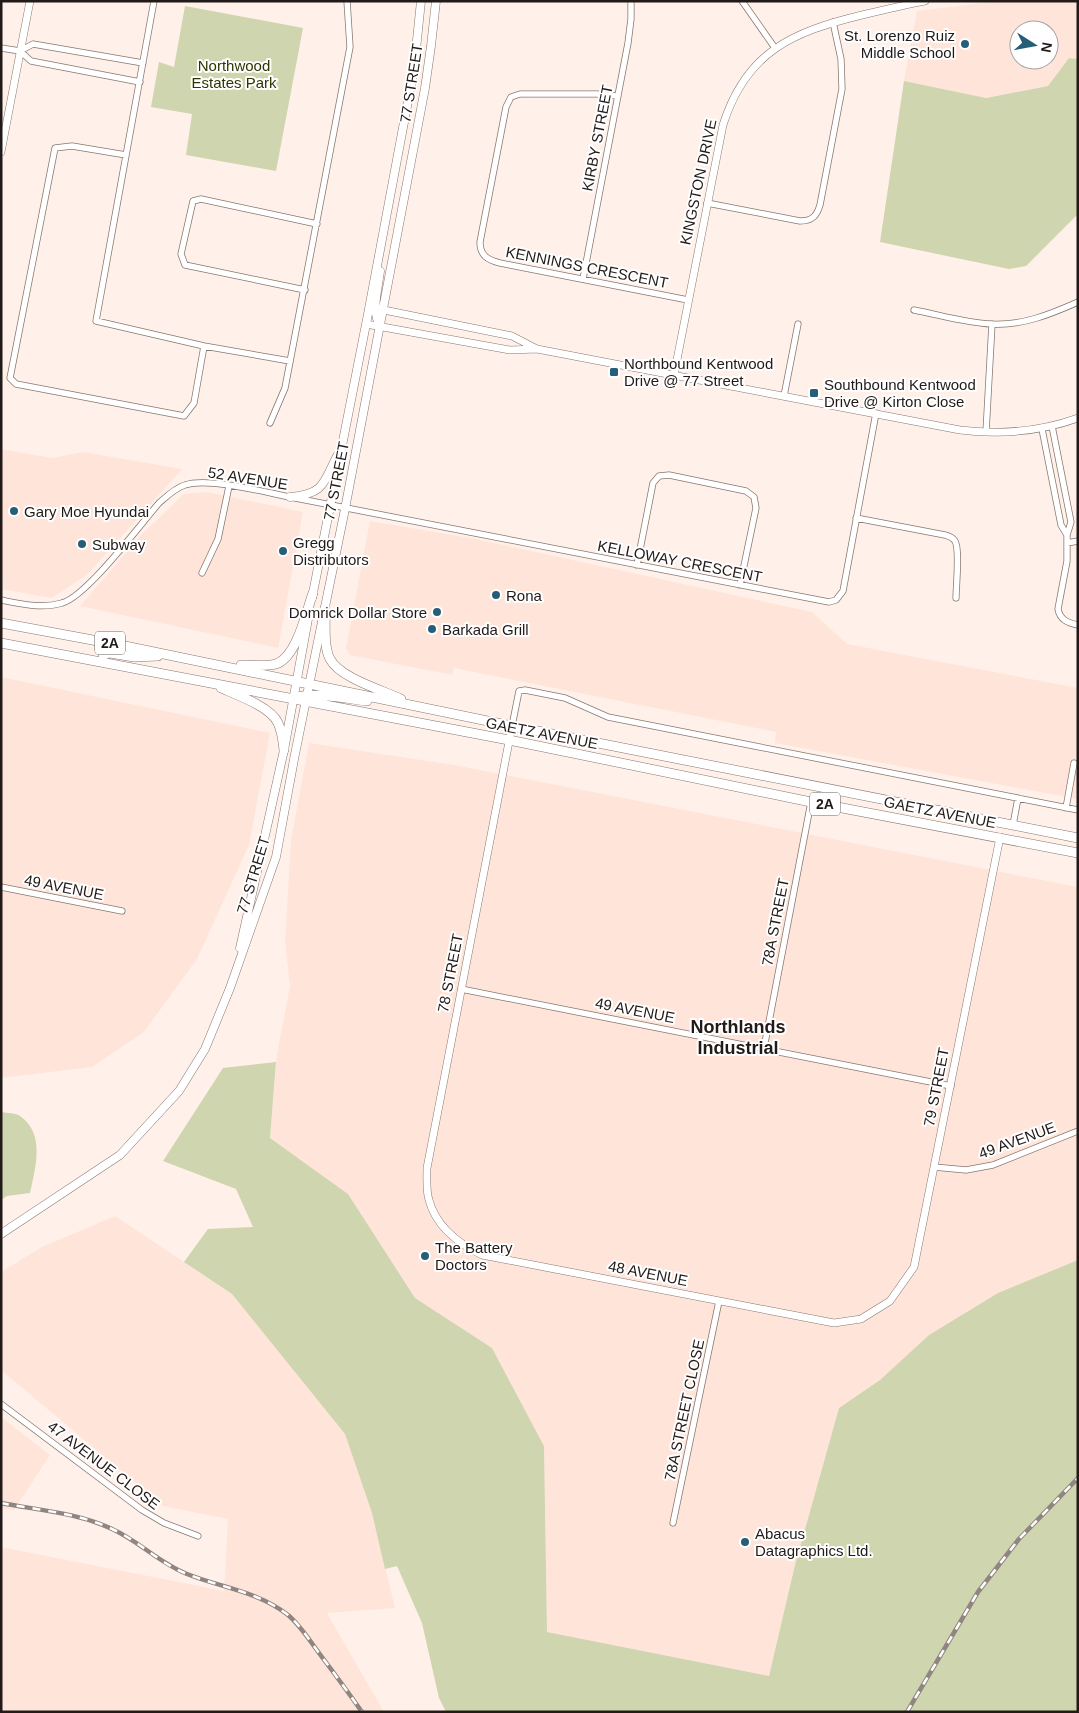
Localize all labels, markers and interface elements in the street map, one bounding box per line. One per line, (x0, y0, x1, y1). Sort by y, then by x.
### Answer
north arrow (1009, 20, 1059, 70)
place label: St. Lorenzo Ruiz Middle School (844, 27, 955, 61)
marker: St. Lorenzo Ruiz Middle School (959, 38, 971, 50)
text: N (1038, 41, 1056, 54)
street label: 77 STREET (396, 42, 426, 124)
park label: Northwood Estates Park (191, 57, 277, 91)
street label: KIRBY STREET (578, 83, 616, 193)
street label: KINGSTON DRIVE (676, 118, 720, 246)
street label: KENNINGS CRESCENT (504, 243, 670, 291)
place label: Northbound Kentwood Drive @ 77 Street (624, 355, 773, 389)
marker: Northbound Kentwood Drive @ 77 Street (608, 366, 620, 378)
place label: Southbound Kentwood Drive @ Kirton Close (824, 376, 976, 410)
marker: Southbound Kentwood Drive @ Kirton Close (808, 387, 820, 399)
street label: 77 STREET (320, 440, 352, 522)
street label: 52 AVENUE (207, 463, 289, 493)
place label: Gary Moe Hyundai (24, 503, 149, 520)
marker: Gary Moe Hyundai (8, 505, 20, 517)
place label: Gregg Distributors (293, 534, 369, 568)
place label: Subway (92, 536, 146, 553)
street label: KELLOWAY CRESCENT (596, 537, 764, 585)
marker: Subway (76, 538, 88, 550)
marker: Gregg Distributors (277, 545, 289, 557)
place label: Rona (506, 587, 543, 604)
marker: Rona (490, 589, 502, 601)
place label: Domrick Dollar Store (289, 604, 427, 621)
marker: Domrick Dollar Store (431, 606, 443, 618)
place label: Barkada Grill (442, 621, 529, 638)
marker: Barkada Grill (426, 623, 438, 635)
road number: 2A (95, 632, 125, 654)
street label: GAETZ AVENUE (484, 714, 600, 752)
road number: 2A (810, 792, 840, 816)
street label: GAETZ AVENUE (882, 793, 998, 831)
street label: 77 STREET (233, 834, 273, 916)
street label: 49 AVENUE (23, 871, 105, 903)
street label: 78A STREET (758, 877, 792, 967)
street label: 78 STREET (434, 932, 466, 1014)
street label: 49 AVENUE (594, 994, 676, 1026)
district label: Northlands Industrial (690, 1017, 786, 1058)
street label: 79 STREET (920, 1046, 952, 1128)
street label: 49 AVENUE (976, 1118, 1058, 1162)
place label: The Battery Doctors (435, 1239, 513, 1273)
marker: The Battery Doctors (419, 1250, 431, 1262)
street label: 48 AVENUE (607, 1257, 689, 1289)
street label: 78A STREET CLOSE (661, 1338, 707, 1482)
street label: 47 AVENUE CLOSE (45, 1417, 163, 1513)
place label: Abacus Datagraphics Ltd. (755, 1525, 873, 1559)
marker: Abacus Datagraphics Ltd. (739, 1536, 751, 1548)

